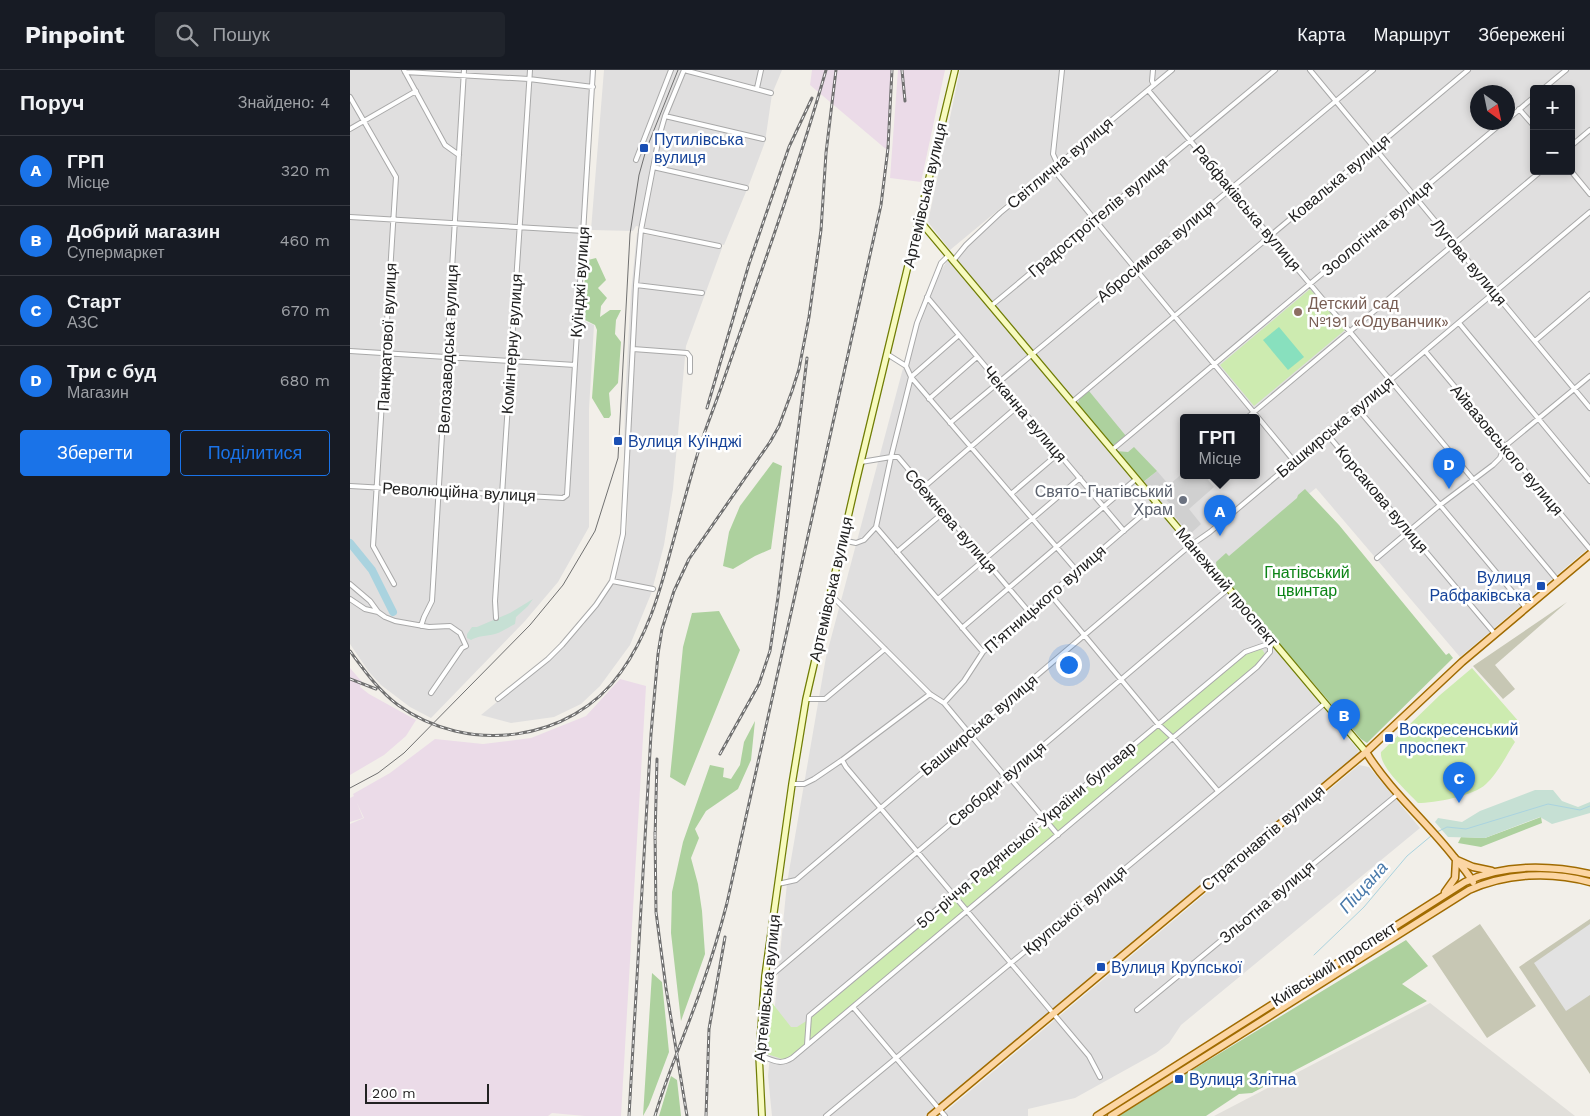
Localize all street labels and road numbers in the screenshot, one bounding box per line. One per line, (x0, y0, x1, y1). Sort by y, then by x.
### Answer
street label: Світлична вулиця (1003, 113, 1117, 213)
street label: Артемівська вулиця (899, 121, 951, 269)
street label: Ковалька вулиця (1284, 130, 1394, 226)
street label: Рабфаківська вулиця (1189, 141, 1305, 275)
street label: Градостроїтелiв вулиця (1024, 153, 1172, 281)
street label: Зоологічна вулиця (1318, 176, 1436, 280)
street label: Абросимова вулиця (1093, 196, 1219, 306)
street label: Лугова вулиця (1427, 215, 1511, 309)
street label: Куїнджі вулиця (567, 226, 593, 338)
street label: Панкратової вулиця (374, 262, 400, 412)
street label: Велозаводська вулиця (434, 264, 462, 434)
street label: Комінтерну вулиця (498, 273, 526, 415)
street label: Чеканна вулиця (979, 362, 1071, 466)
street label: Башкирська вулиця (1273, 372, 1397, 482)
street label: Айвазовського вулиця (1447, 381, 1567, 519)
street label: Корсакова вулиця (1331, 441, 1433, 557)
street label: Сбежнєва вулиця (901, 465, 1001, 577)
street label: Революційна вулиця (382, 478, 536, 506)
street label: Артемівська вулиця (805, 515, 857, 663)
street label: Манежний проспект (1172, 524, 1283, 651)
street label: П’ятницького вулиця (980, 541, 1110, 657)
street label: Башкирська вулиця (917, 670, 1041, 780)
street label: 50-річчя Радянської України бульвар (912, 737, 1140, 933)
street label: Свободи вулиця (944, 737, 1050, 831)
street label: Стратонавтів вулиця (1198, 781, 1328, 895)
street label: Зльотна вулиця (1216, 857, 1318, 947)
street label: Крупської вулиця (1020, 861, 1130, 959)
street label: Артемівська вулиця (750, 913, 784, 1063)
street label: Київський проспект (1268, 917, 1401, 1010)

